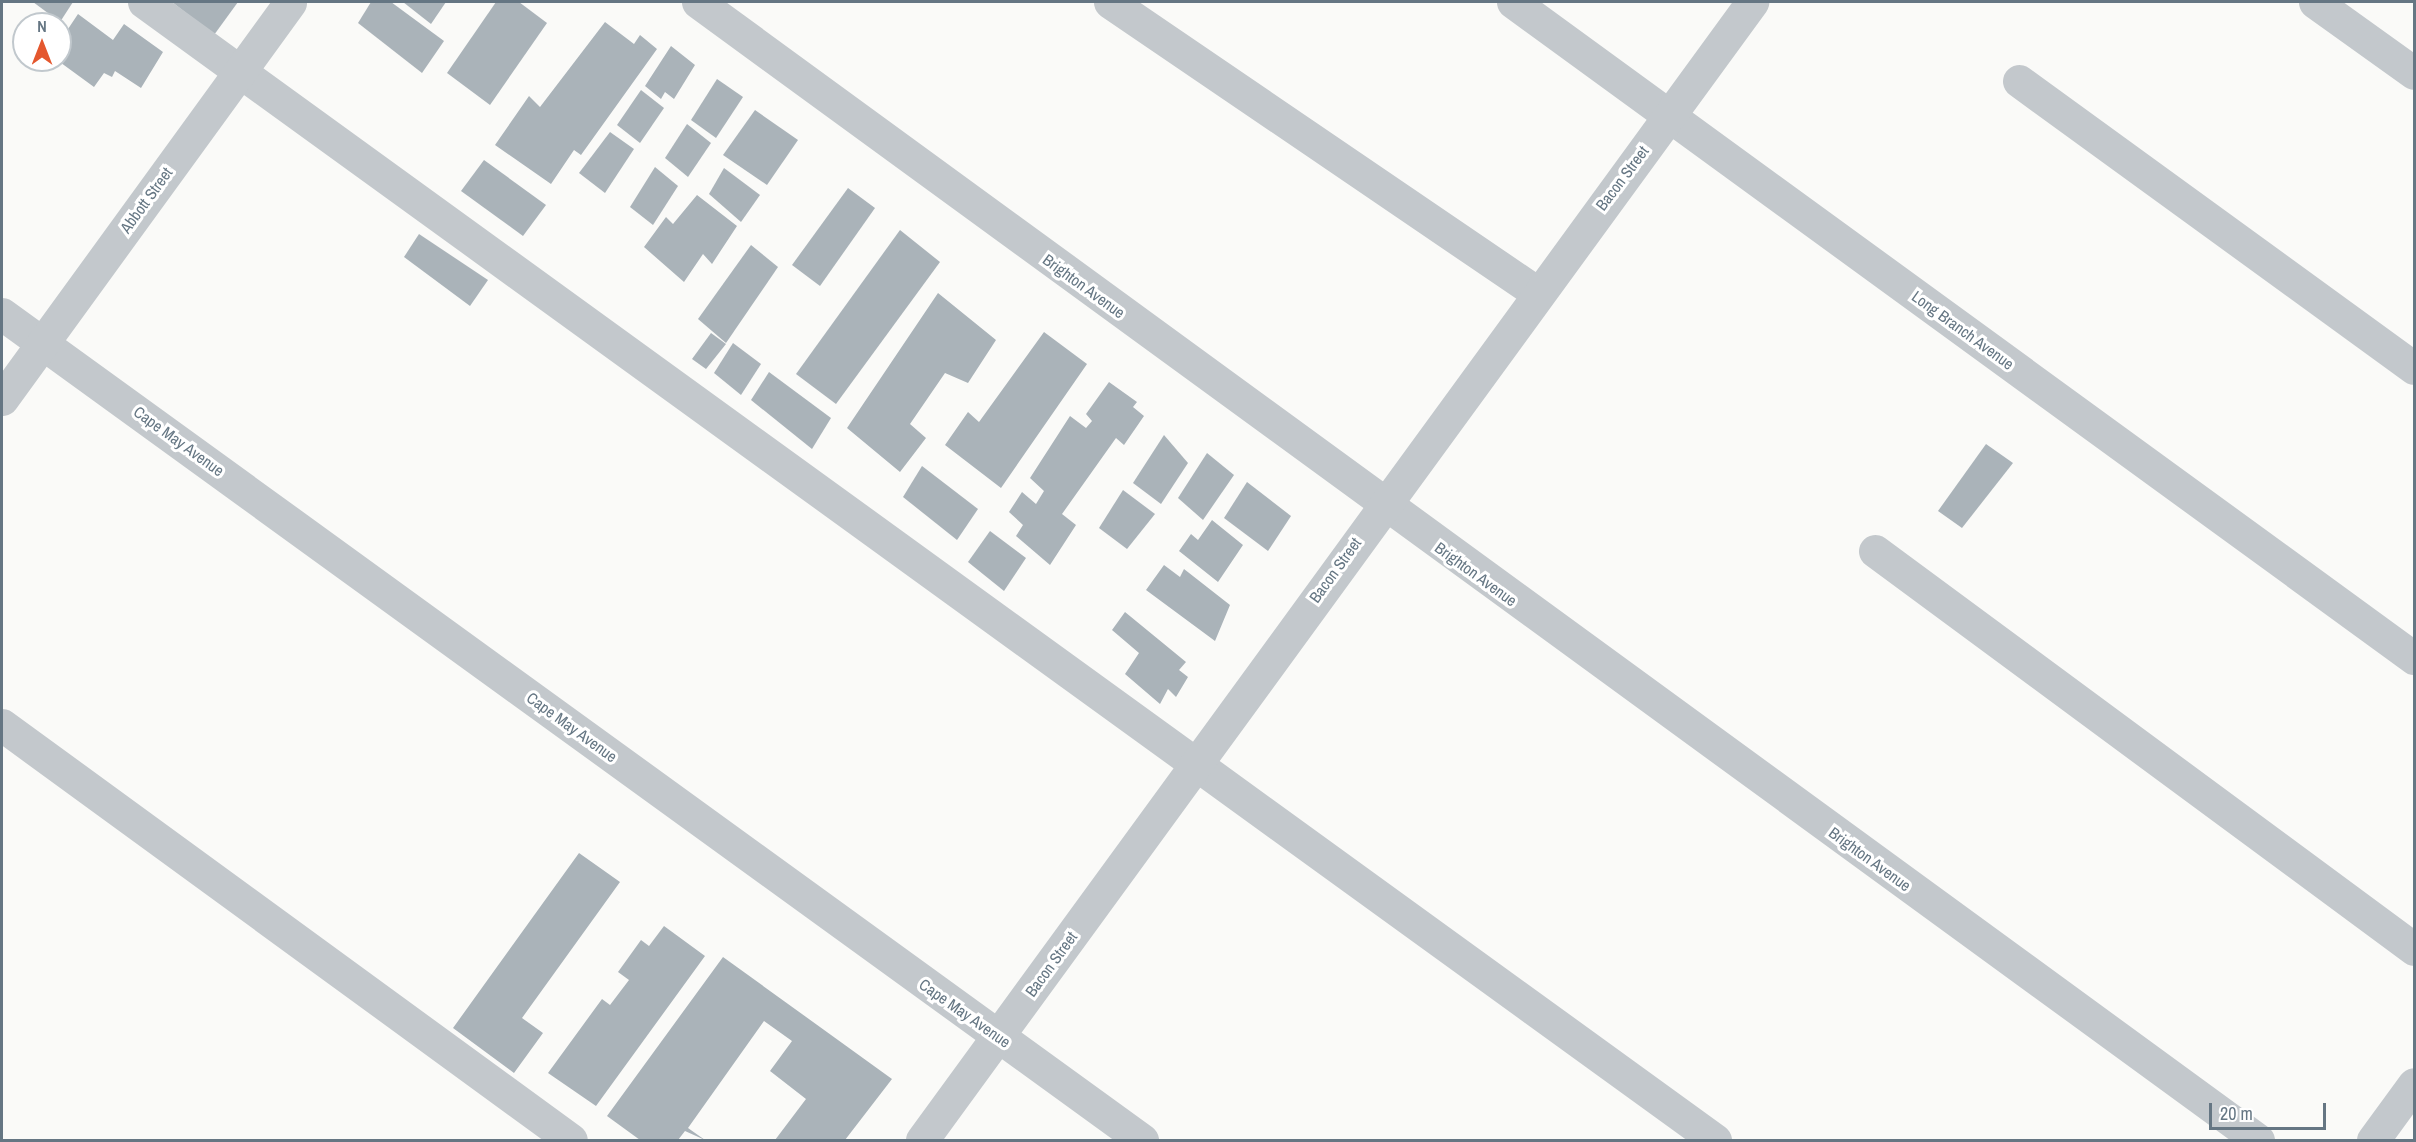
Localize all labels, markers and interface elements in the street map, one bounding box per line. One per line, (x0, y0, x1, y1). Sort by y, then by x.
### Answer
north arrow (12, 12, 72, 72)
text: N (37, 15, 47, 37)
street label: Bacon Street (1592, 142, 1652, 214)
street label: Abbott Street (116, 163, 176, 237)
street label: Brighton Avenue (1039, 250, 1129, 322)
street label: Long Branch Avenue (1908, 286, 2018, 374)
street label: Cape May Avenue (130, 402, 228, 480)
street label: Bacon Street (1305, 534, 1365, 606)
street label: Brighton Avenue (1431, 538, 1521, 610)
street label: Cape May Avenue (523, 688, 621, 766)
street label: Brighton Avenue (1825, 823, 1915, 895)
street label: Bacon Street (1021, 928, 1081, 1000)
street label: Cape May Avenue (915, 974, 1015, 1052)
scale bar (2212, 1091, 2329, 1129)
text: 20 m (2220, 1101, 2253, 1126)

